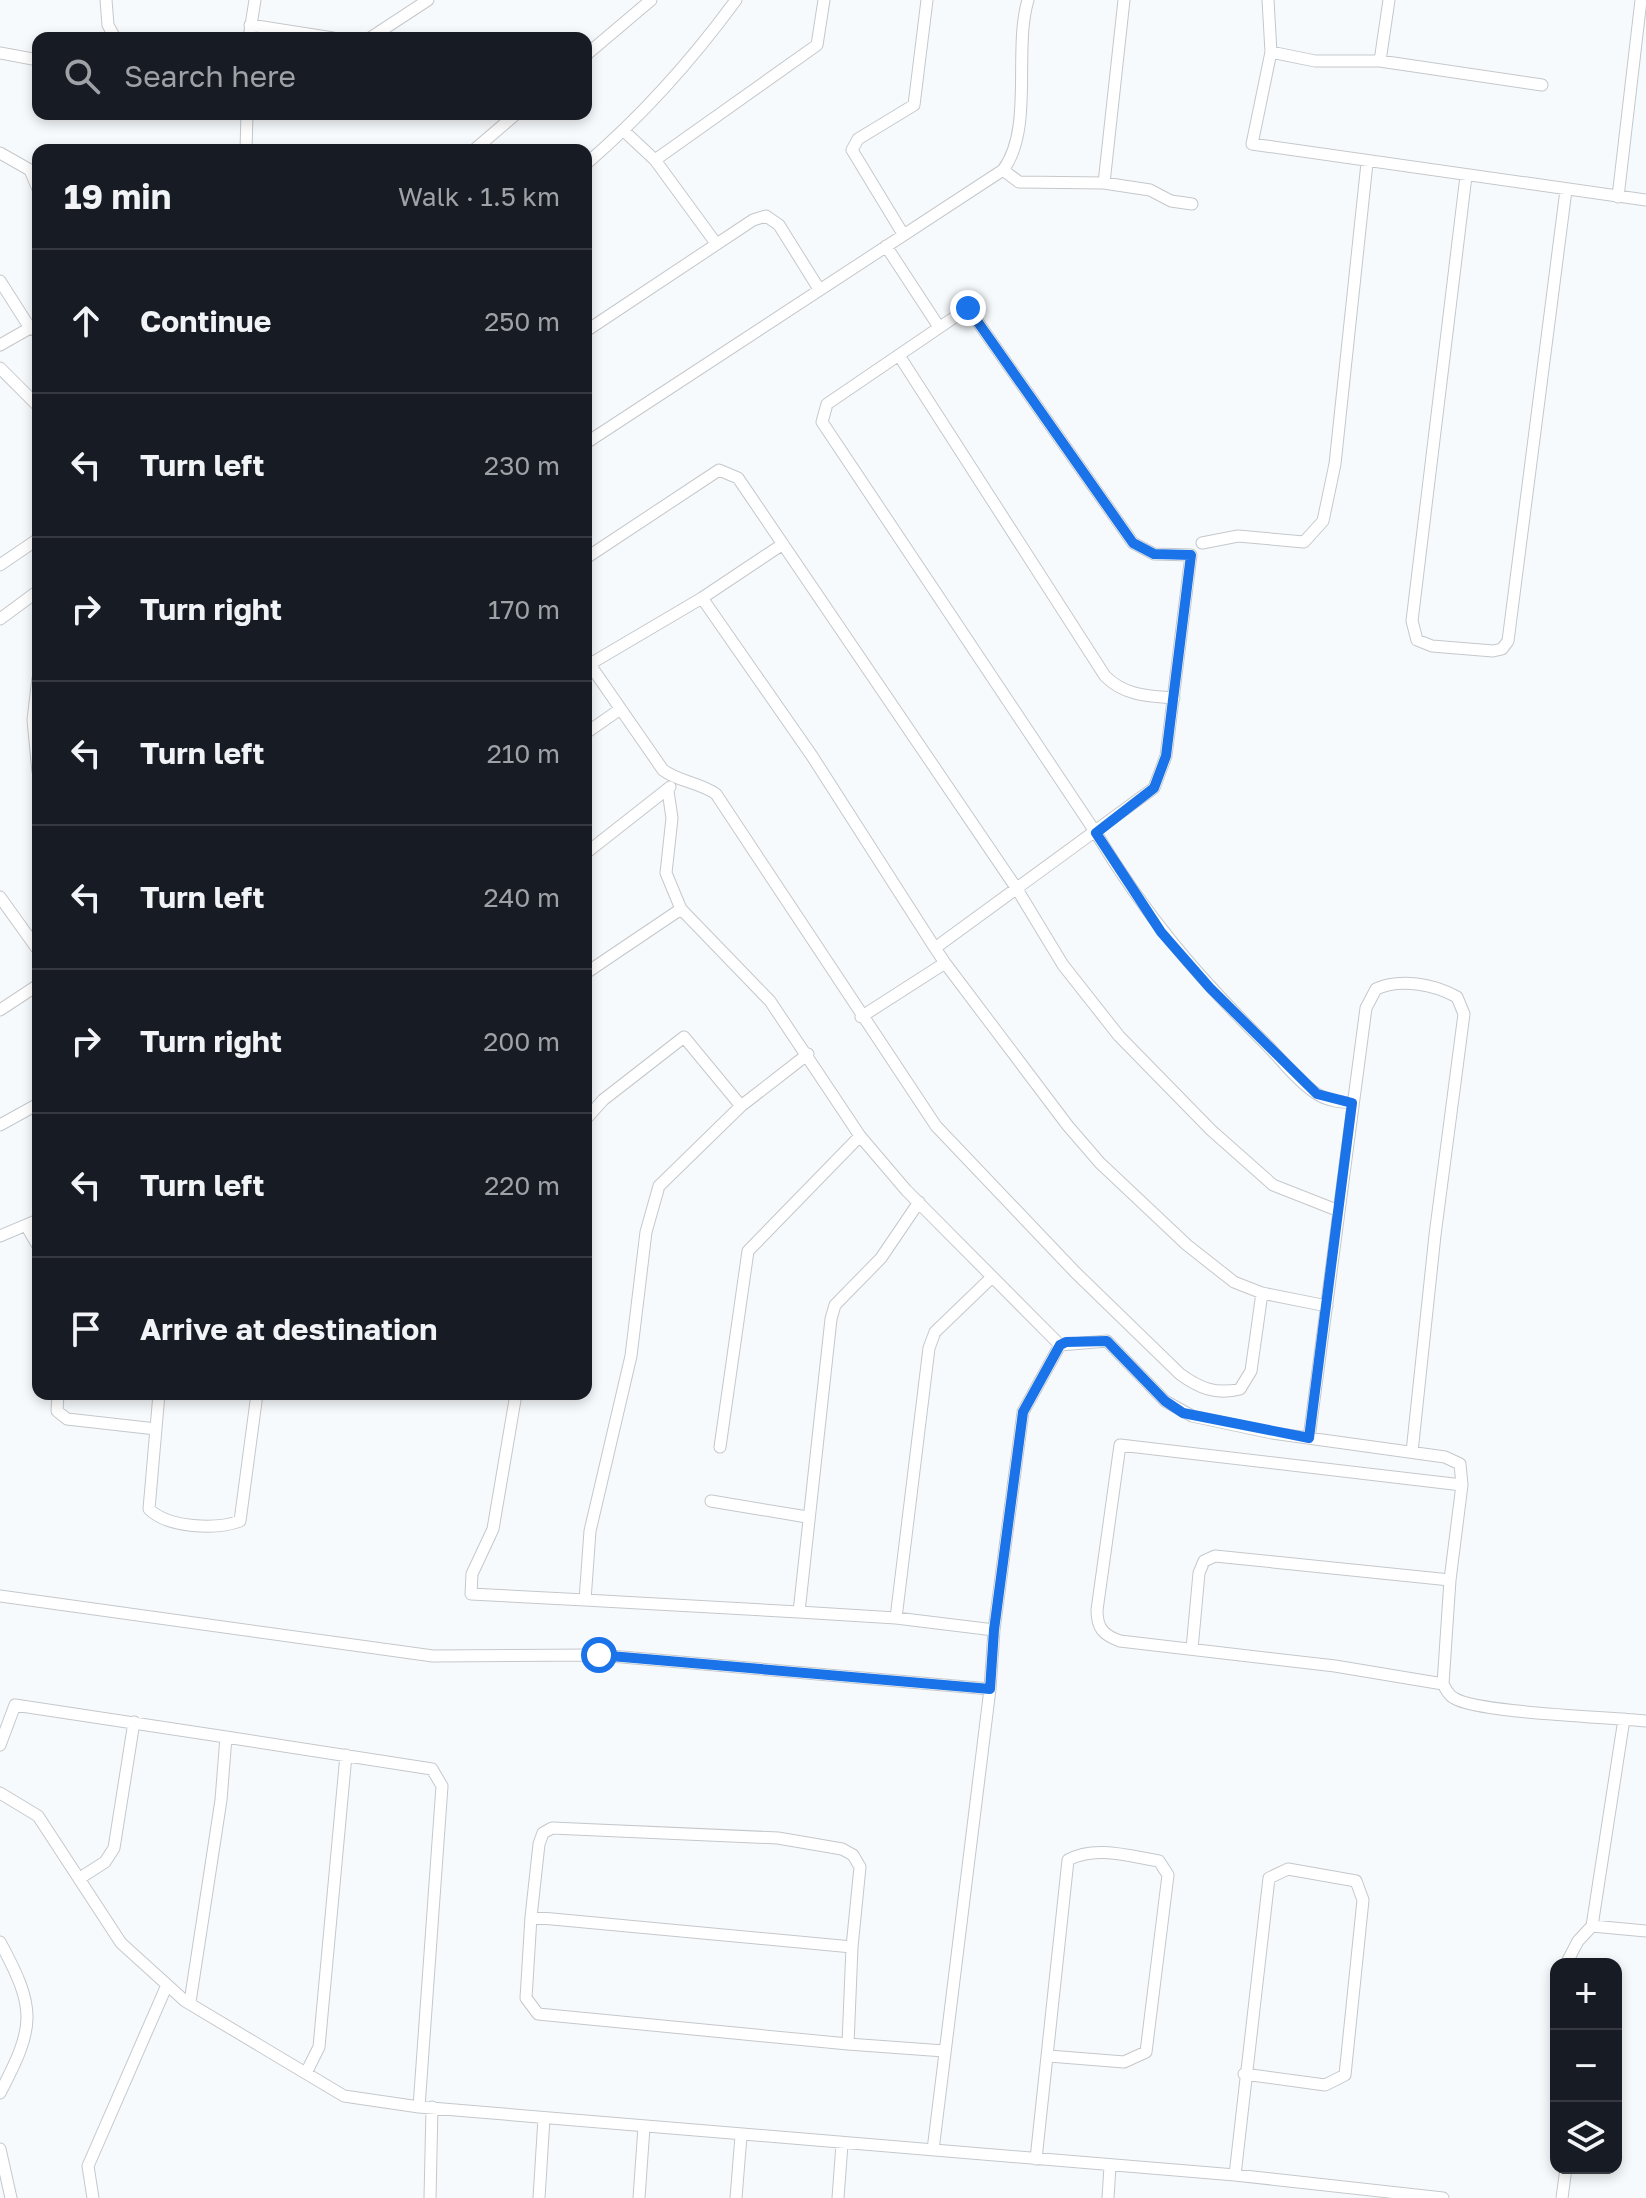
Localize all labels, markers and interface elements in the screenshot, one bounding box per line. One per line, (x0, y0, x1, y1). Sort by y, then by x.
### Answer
search box (32, 32, 592, 120)
icon: search (60, 54, 104, 98)
text: Search here (124, 58, 296, 94)
text: 19 min (64, 176, 171, 216)
text: Walk · 1.5 km (398, 181, 560, 212)
route end (950, 290, 986, 326)
icon: ahead (64, 299, 108, 343)
text: Continue (140, 303, 271, 339)
text: 250 m (484, 306, 560, 337)
icon: left (64, 443, 108, 487)
text: Turn left (140, 447, 265, 483)
text: 230 m (484, 450, 560, 481)
icon: right (64, 587, 108, 631)
text: Turn right (140, 591, 282, 627)
text: 170 m (488, 594, 560, 625)
icon: left (64, 731, 108, 775)
text: Turn left (140, 735, 265, 771)
text: 210 m (487, 738, 560, 769)
icon: left (64, 875, 108, 919)
text: Turn left (140, 879, 265, 915)
text: 240 m (483, 882, 560, 913)
icon: right (64, 1019, 108, 1063)
text: Turn right (140, 1023, 282, 1059)
text: 200 m (483, 1026, 560, 1057)
icon: left (64, 1163, 108, 1207)
text: Turn left (140, 1167, 265, 1203)
text: 220 m (484, 1170, 560, 1201)
icon: arrive (64, 1307, 108, 1351)
text: Arrive at destination (140, 1311, 437, 1347)
route start (581, 1637, 617, 1673)
map controls (1550, 1958, 1622, 2174)
button: + (1550, 1958, 1622, 2030)
button: − (1550, 2030, 1622, 2102)
button: layers (1550, 2102, 1622, 2174)

